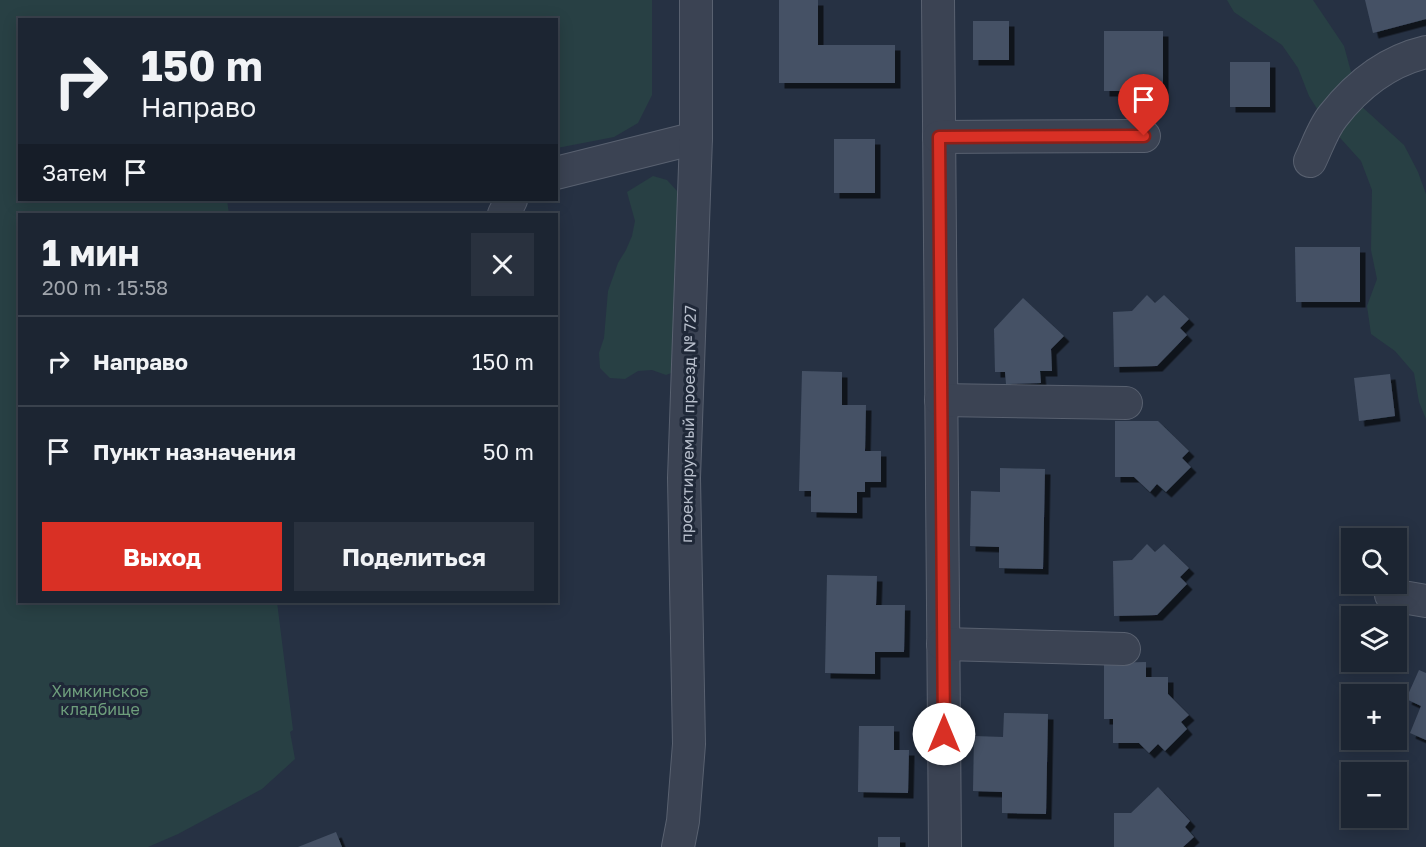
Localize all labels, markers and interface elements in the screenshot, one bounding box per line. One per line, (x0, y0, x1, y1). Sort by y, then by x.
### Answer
text: 150 m (141, 40, 263, 90)
icon: right (42, 42, 120, 120)
pin (1118, 74, 1169, 136)
icon: arrive (1127, 83, 1160, 116)
text: Направо (141, 91, 256, 123)
icon: arrive (119, 156, 152, 189)
text: Затем (42, 159, 107, 186)
text: 1 мин (42, 231, 139, 274)
button: close (471, 233, 534, 296)
text: 200 m · 15:58 (42, 275, 168, 299)
street label: проектируемый проезд № 727 (676, 305, 700, 543)
icon: right (42, 345, 75, 378)
text: Направо (93, 348, 188, 375)
text: 150 m (472, 348, 534, 375)
icon: arrive (42, 435, 75, 468)
text: Пункт назначения (93, 438, 296, 465)
text: 50 m (483, 438, 534, 465)
button: Выход (42, 522, 282, 591)
button: Поделиться (294, 522, 534, 591)
map controls (1341, 528, 1407, 828)
button: search (1341, 528, 1407, 594)
button: layers (1341, 606, 1407, 672)
park label: Химкинское кладбище (51, 681, 149, 719)
button: + (1341, 684, 1407, 750)
position arrow (912, 702, 976, 766)
button: − (1341, 762, 1407, 828)

